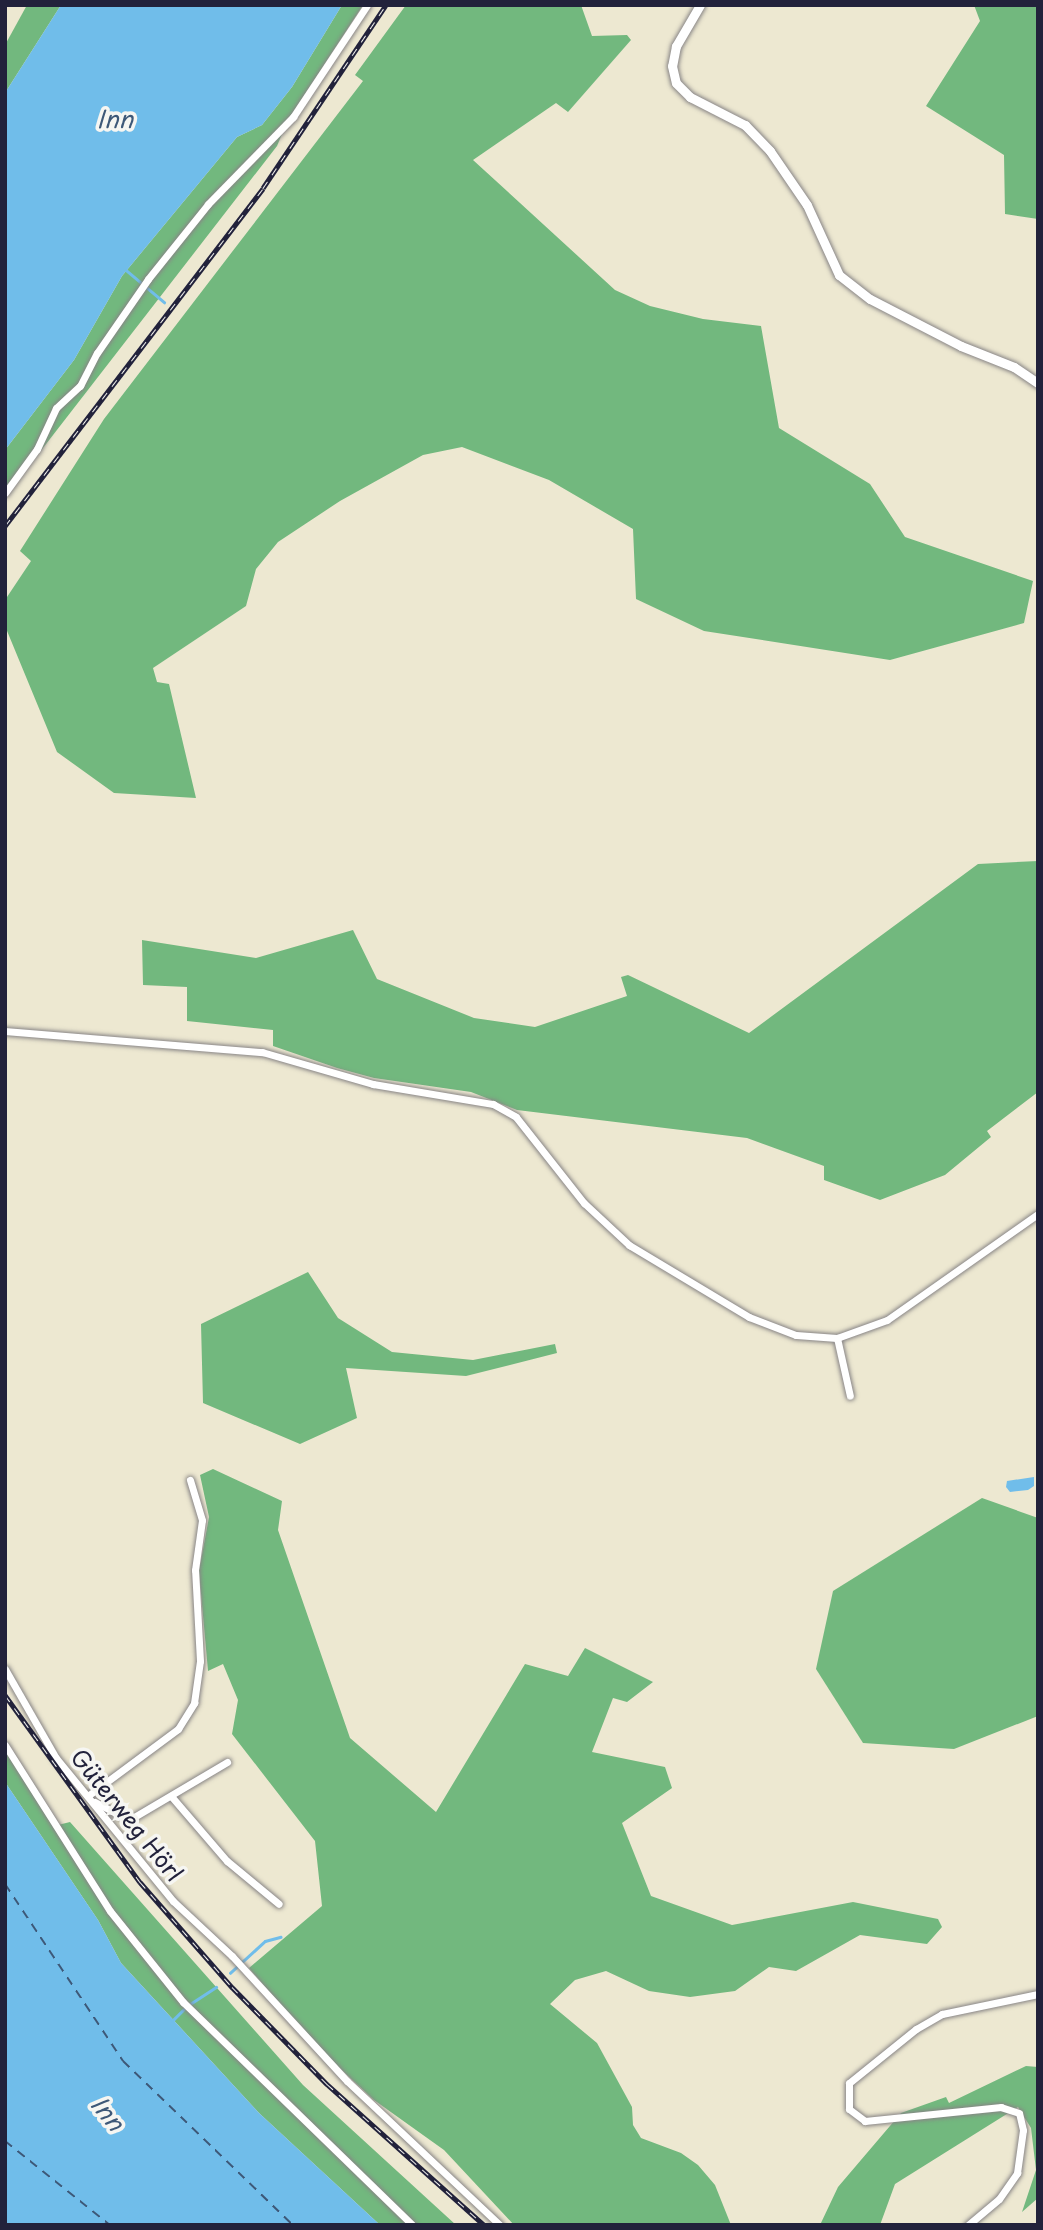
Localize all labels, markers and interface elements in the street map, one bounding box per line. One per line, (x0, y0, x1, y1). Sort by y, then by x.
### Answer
water label: Inn (97, 105, 133, 133)
street label: Güterweg Hörl (66, 1744, 188, 1886)
water label: Inn (85, 2090, 131, 2136)

